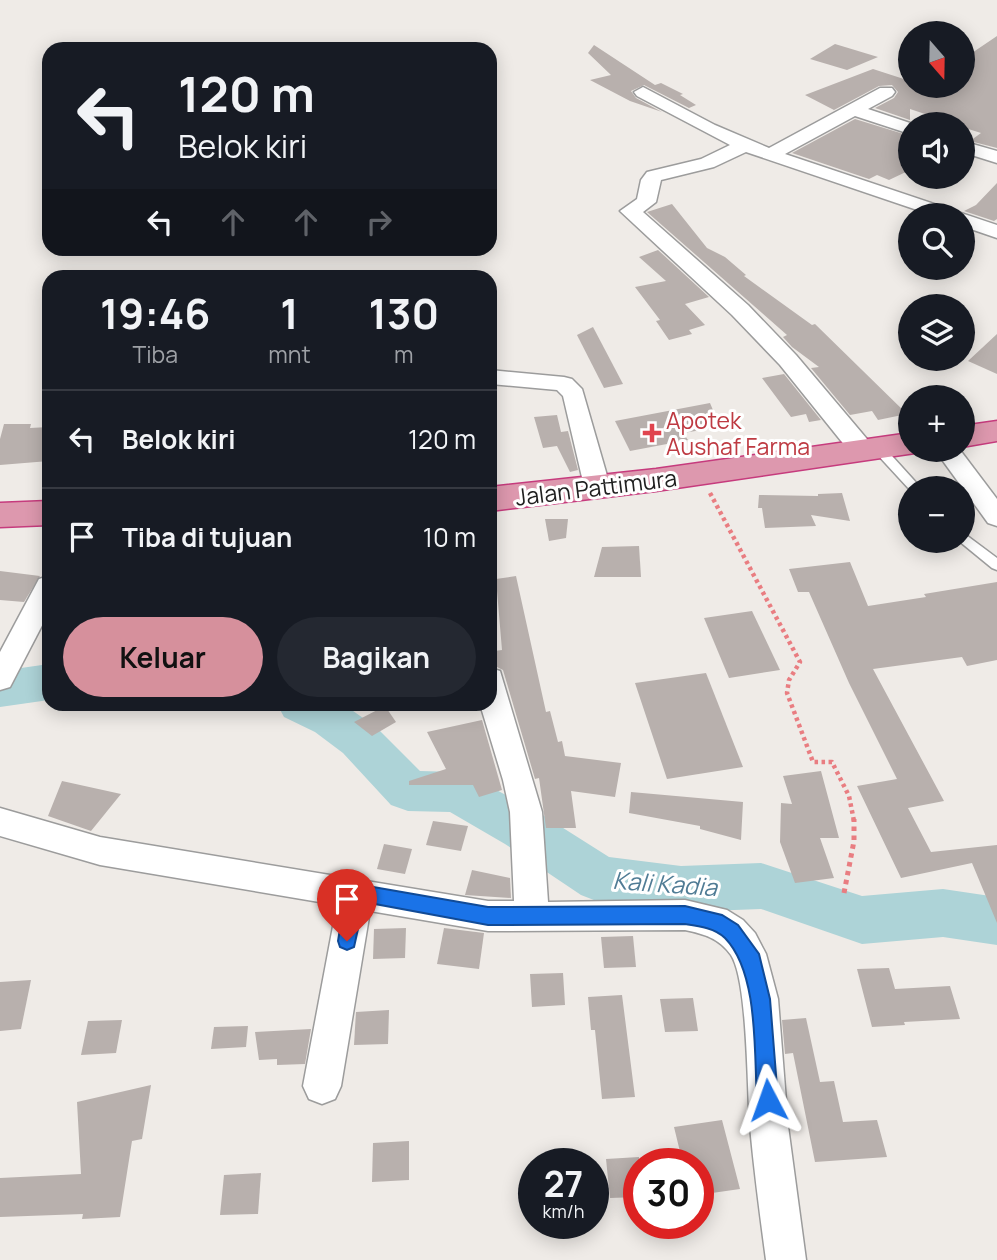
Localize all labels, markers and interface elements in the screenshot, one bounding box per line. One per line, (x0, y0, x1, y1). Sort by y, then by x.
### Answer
north arrow (898, 21, 975, 98)
map controls (898, 21, 975, 553)
text: 120 m (178, 60, 315, 127)
icon: left (63, 70, 154, 161)
button: sound (898, 112, 975, 189)
text: Belok kiri (178, 124, 307, 168)
icon: left (141, 203, 179, 241)
icon: ahead (214, 203, 252, 241)
icon: ahead (287, 203, 325, 241)
icon: right (360, 203, 398, 241)
button: search (898, 203, 975, 280)
text: 19:46 (100, 284, 210, 342)
text: 1 (280, 284, 299, 342)
text: 130 (369, 284, 439, 342)
button: layers (898, 294, 975, 371)
text: Tiba (132, 338, 178, 370)
text: mnt (268, 338, 311, 370)
text: m (394, 338, 414, 370)
button: + (898, 385, 975, 462)
place label: Apotek Aushaf Farma (666, 404, 810, 462)
icon: left (63, 420, 101, 458)
text: Belok kiri (122, 421, 236, 457)
text: 120 m (408, 421, 476, 457)
marker: Apotek Aushaf Farma (644, 425, 660, 441)
street label: Jalan Pattimura (514, 461, 678, 513)
button: − (898, 476, 975, 553)
icon: arrive (63, 518, 101, 556)
text: Tiba di tujuan (122, 519, 292, 555)
text: 10 m (423, 519, 476, 555)
button: Keluar (63, 617, 263, 697)
button: Bagikan (277, 617, 476, 697)
water label: Kali Kadia (612, 863, 720, 903)
pin (317, 869, 377, 941)
icon: arrive (328, 880, 366, 918)
position arrow (731, 1063, 805, 1137)
speed limit sign: 30 (623, 1148, 714, 1239)
text: 27 (544, 1160, 583, 1208)
text: km/h (543, 1199, 584, 1223)

